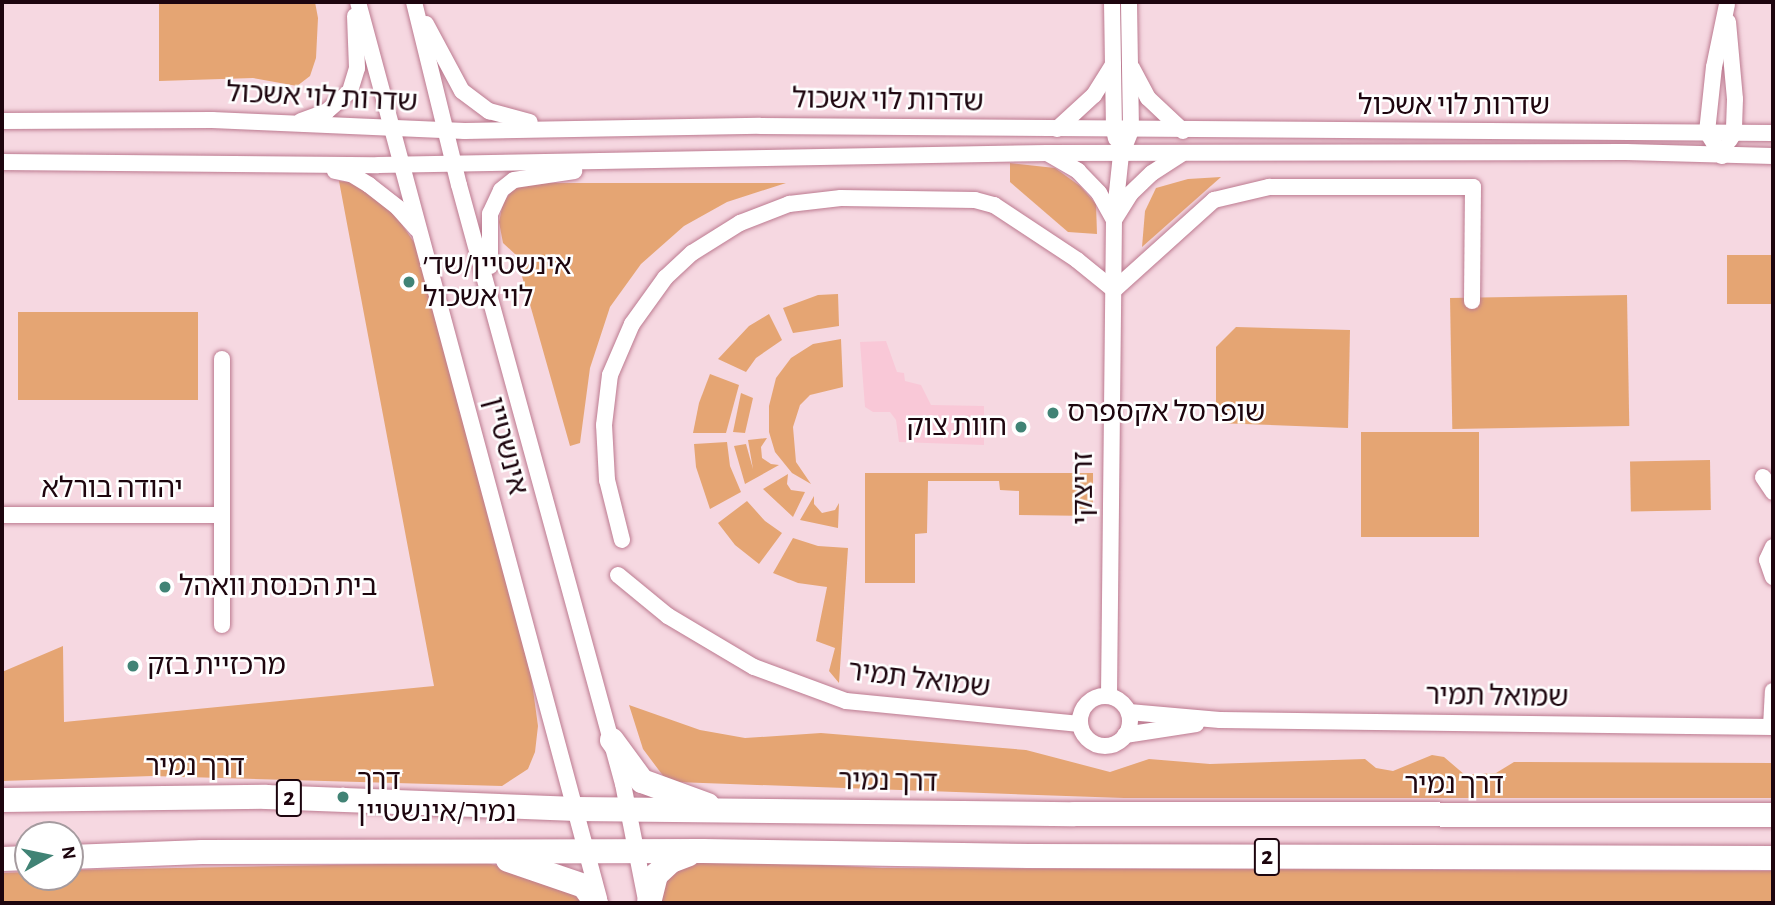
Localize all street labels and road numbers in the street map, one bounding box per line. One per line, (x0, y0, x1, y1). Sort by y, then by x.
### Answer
street label: שדרות לוי אשכול (225, 76, 419, 120)
street label: שדרות לוי אשכול (792, 83, 984, 119)
street label: שדרות לוי אשכול (1358, 89, 1550, 123)
street label: אינשטיין (476, 393, 534, 499)
street label: זריצקי (1067, 451, 1101, 525)
street label: יהודה בורלא (41, 472, 183, 506)
street label: שמואל תמיר (846, 655, 992, 705)
street label: שמואל תמיר (1425, 679, 1569, 715)
street label: דרך נמיר (145, 750, 245, 784)
street label: דרך נמיר (838, 764, 938, 800)
street label: דרך נמיר (1404, 768, 1504, 802)
road number: 2 (275, 776, 303, 820)
road number: 2 (1253, 834, 1281, 880)

